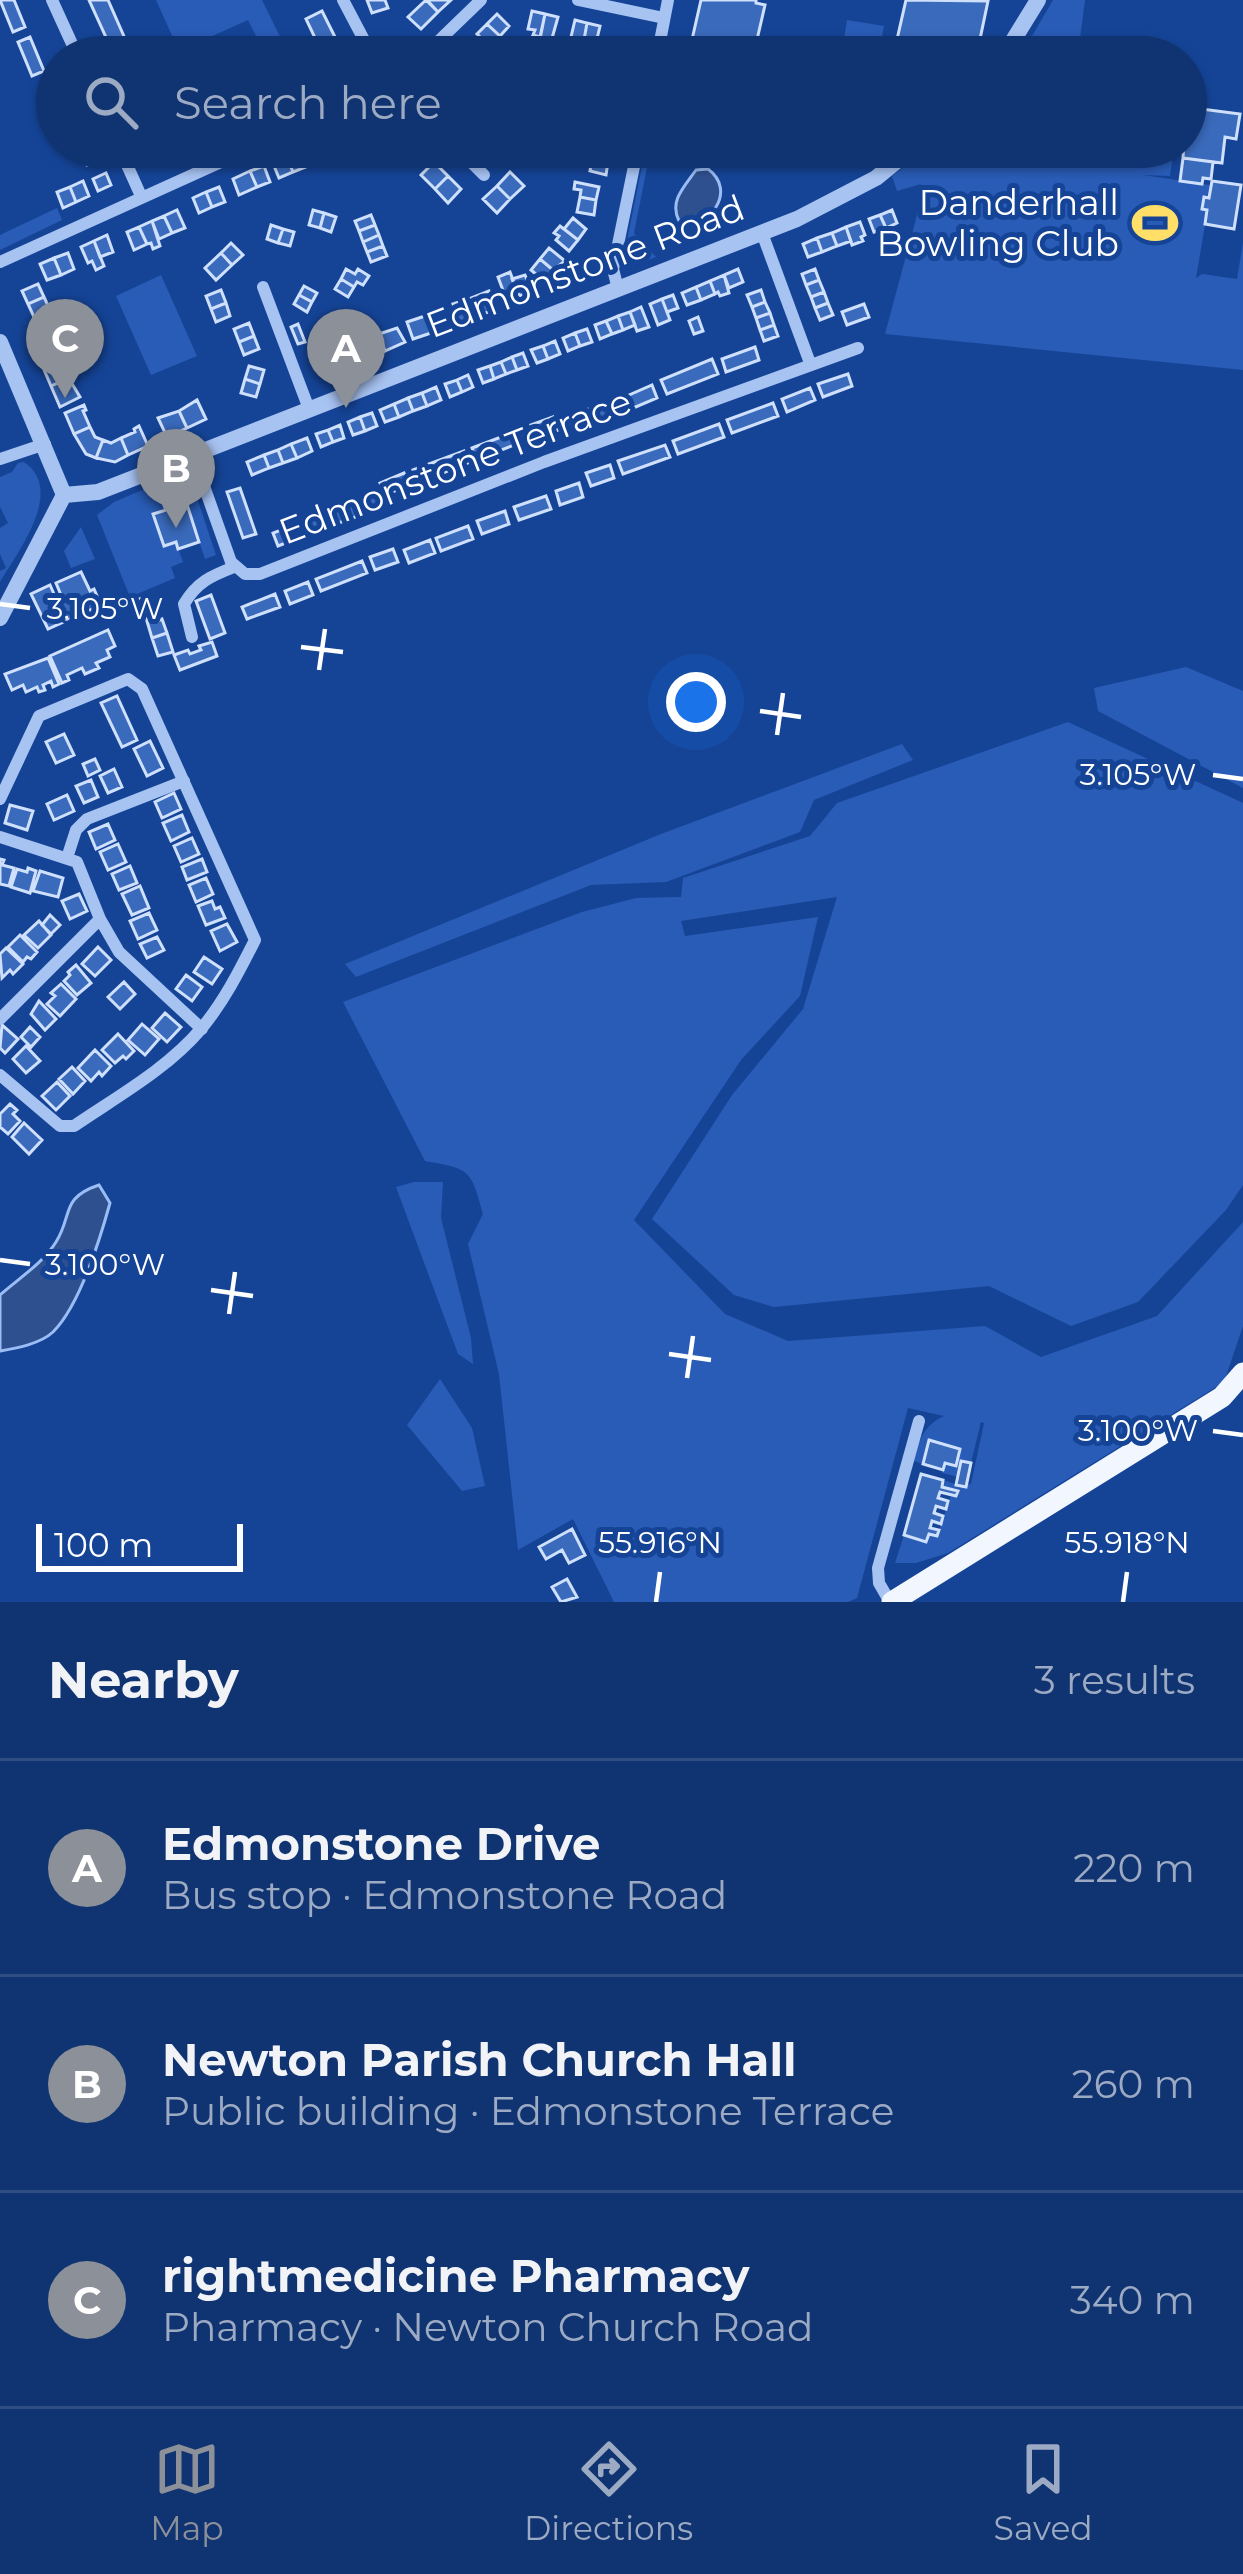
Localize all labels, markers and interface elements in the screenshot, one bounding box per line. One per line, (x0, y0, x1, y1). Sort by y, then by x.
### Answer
search box (36, 36, 1207, 168)
icon: search (78, 69, 144, 135)
text: Search here (174, 75, 442, 130)
place label: Danderhall Bowling Club (877, 180, 1119, 265)
street label: Edmonstone Road (420, 185, 750, 347)
sports icon: Danderhall Bowling Club (1130, 198, 1180, 248)
pin: C (26, 299, 104, 398)
pin: A (307, 309, 385, 408)
street label: Edmonstone Terrace (273, 379, 637, 553)
pin: B (137, 429, 215, 528)
text: 3.105°W (47, 590, 163, 627)
your location (666, 672, 726, 732)
text: 3.105°W (1080, 756, 1196, 793)
text: 3.100°W (45, 1246, 165, 1283)
text: 3.100°W (1078, 1412, 1198, 1449)
scale bar (36, 1518, 243, 1571)
text: 55.916°N (598, 1524, 722, 1561)
text: 55.918°N (1064, 1524, 1190, 1561)
text: 100 m (54, 1525, 153, 1565)
text: Nearby (48, 1649, 239, 1711)
text: 3 results (1034, 1656, 1195, 1704)
text: Edmonstone Drive (162, 1816, 600, 1871)
text: A (72, 1844, 102, 1892)
text: 220 m (1073, 1844, 1195, 1892)
text: Bus stop · Edmonstone Road (162, 1871, 727, 1919)
text: Newton Parish Church Hall (162, 2032, 796, 2087)
text: B (72, 2060, 102, 2108)
text: 260 m (1072, 2060, 1195, 2108)
text: Public building · Edmonstone Terrace (162, 2087, 894, 2135)
text: rightmedicine Pharmacy (162, 2248, 749, 2303)
text: C (73, 2276, 101, 2324)
text: 340 m (1070, 2276, 1195, 2324)
text: Pharmacy · Newton Church Road (162, 2303, 813, 2351)
tab: Map (150, 2436, 224, 2548)
tab: Directions (524, 2436, 693, 2548)
tab: Saved (994, 2436, 1093, 2548)

